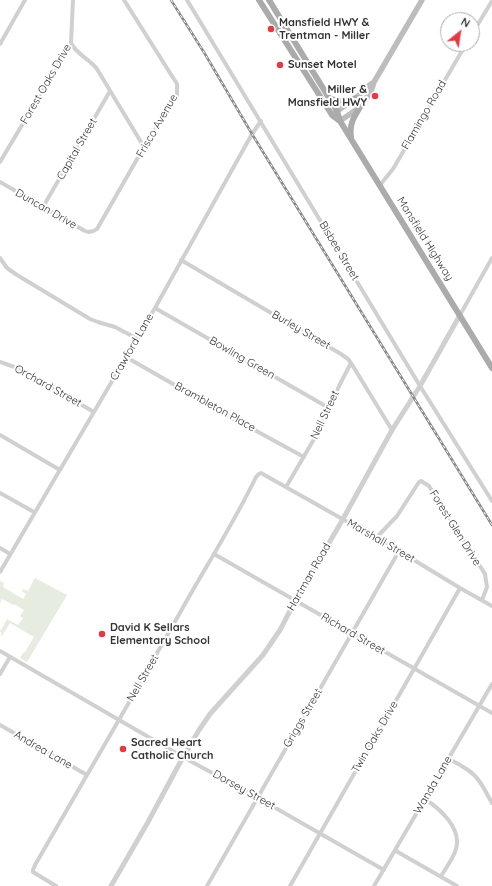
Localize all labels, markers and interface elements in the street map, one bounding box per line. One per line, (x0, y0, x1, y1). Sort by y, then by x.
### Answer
north arrow (440, 12, 480, 52)
text: N (458, 14, 473, 31)
place label: Mansfield HWY & Trentman - Miller (279, 16, 370, 42)
marker: Mansfield HWY & Trentman - Miller (266, 24, 276, 34)
street label: Forest Oaks Drive (18, 42, 74, 126)
place label: Sunset Motel (288, 58, 357, 72)
marker: Sunset Motel (275, 60, 285, 70)
street label: Flamingo Road (399, 78, 449, 152)
place label: Miller & Mansfield HWY (288, 83, 367, 109)
marker: Miller & Mansfield HWY (370, 91, 380, 101)
street label: Frisco Avenue (134, 92, 180, 160)
street label: Capital Street (54, 116, 100, 182)
street label: Duncan Drive (13, 186, 79, 232)
street label: Mansfield Highway (394, 195, 456, 283)
street label: Bisbee Street (316, 219, 362, 283)
street label: Burley Street (269, 308, 333, 352)
street label: Crawford Lane (108, 311, 156, 383)
street label: Bowling Green (207, 334, 277, 382)
street label: Orchard Street (12, 362, 84, 410)
street label: Brambleton Place (172, 379, 258, 435)
street label: Nell Street (308, 388, 342, 442)
street label: Forest Glen Drive (426, 488, 484, 568)
street label: Marshall Street (345, 516, 417, 566)
street label: Hartman Road (284, 541, 334, 613)
street label: Richard Street (318, 610, 388, 658)
place label: David K Sellars Elementary School (110, 621, 210, 647)
marker: David K Sellars Elementary School (97, 629, 107, 639)
street label: Nell Street (124, 652, 162, 704)
street label: Griggs Street (281, 686, 325, 750)
street label: Twin Oaks Drive (349, 699, 401, 775)
street label: Andrea Lane (11, 728, 75, 772)
place label: Sacred Heart Catholic Church (131, 736, 213, 762)
marker: Sacred Heart Catholic Church (118, 744, 128, 754)
street label: Wanda Lane (411, 754, 455, 816)
street label: Dorsey Street (210, 767, 278, 813)

